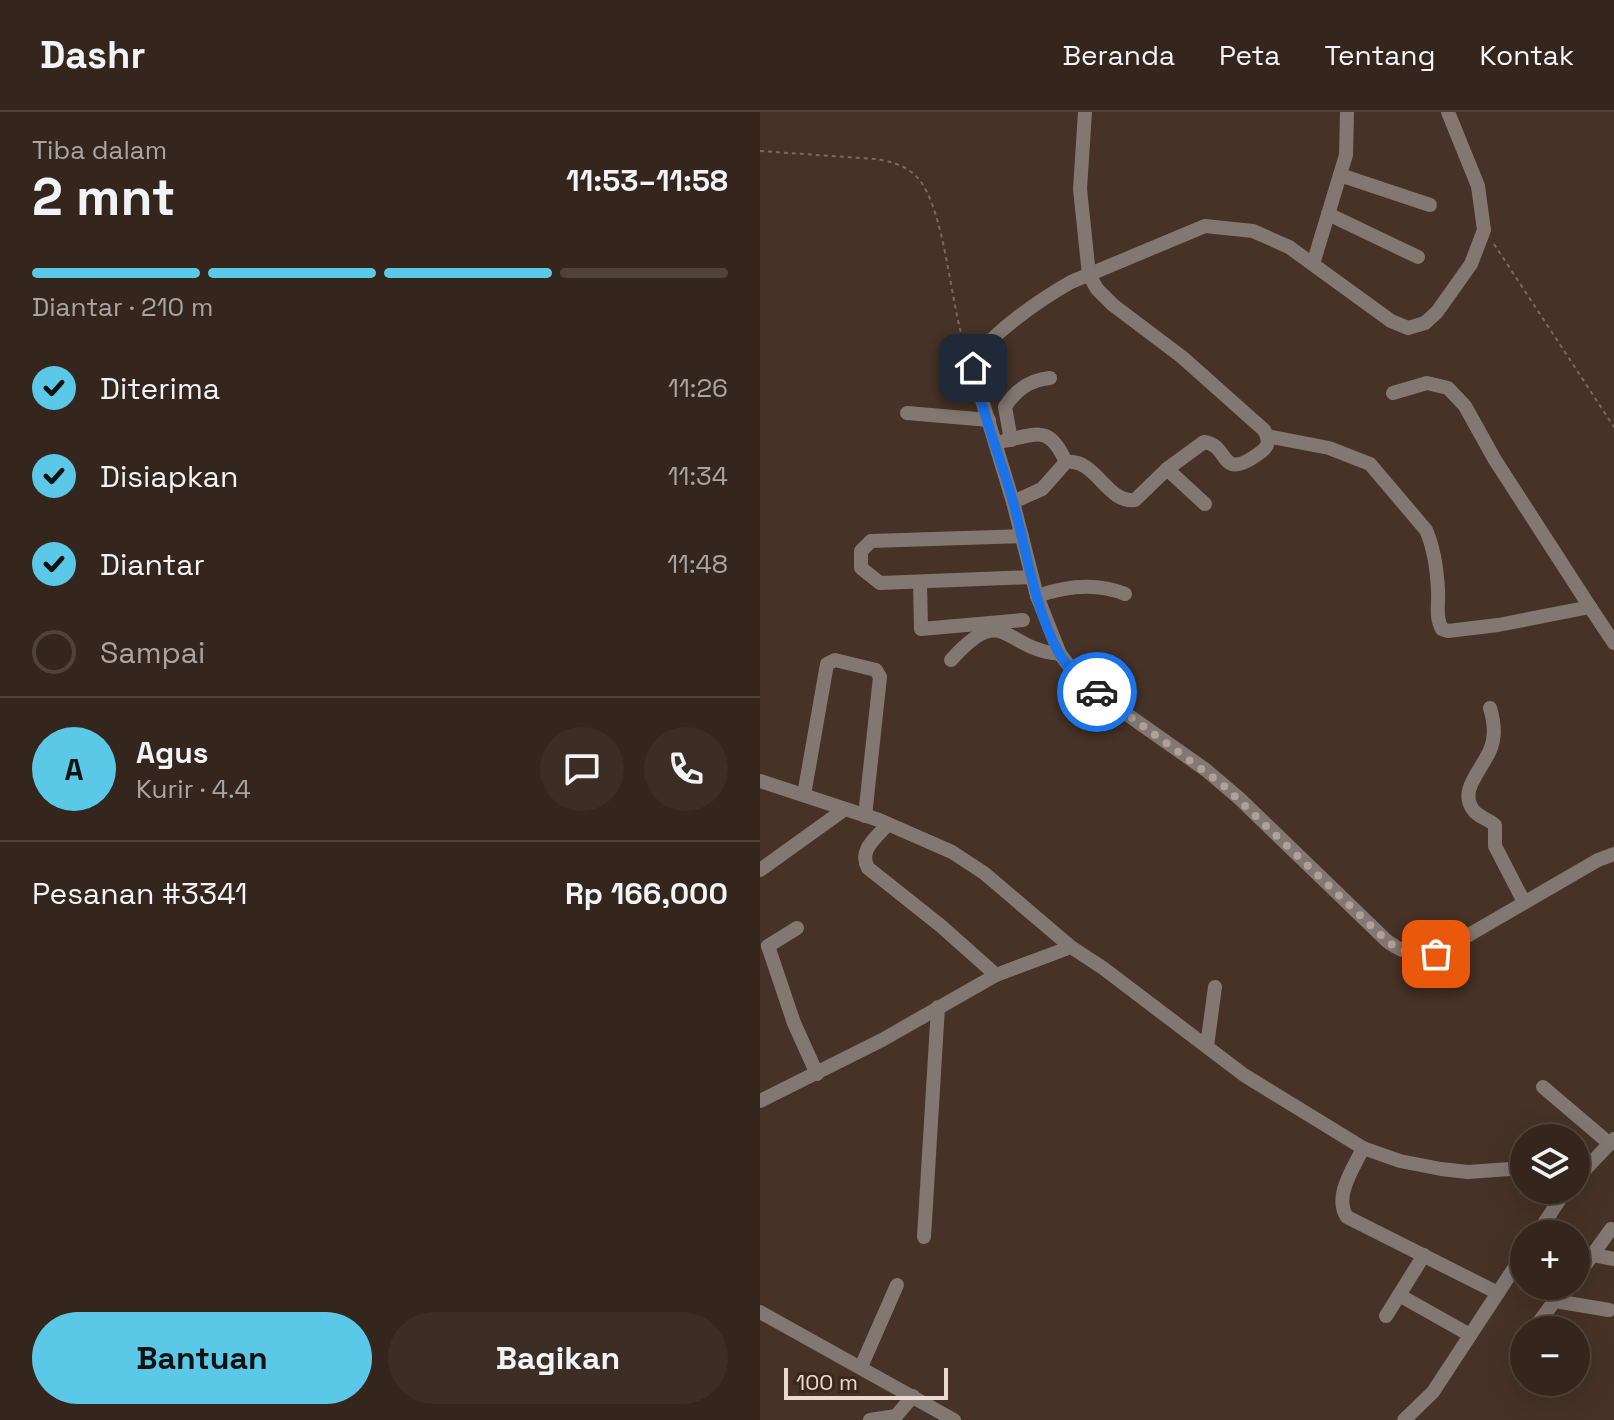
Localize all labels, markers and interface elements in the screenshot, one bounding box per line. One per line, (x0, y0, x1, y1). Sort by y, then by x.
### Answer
text: Dashr (40, 31, 146, 79)
text: Beranda (1063, 37, 1175, 73)
text: Peta (1219, 37, 1280, 73)
text: Tentang (1324, 37, 1435, 73)
text: Kontak (1479, 37, 1574, 73)
text: Tiba dalam (32, 133, 167, 167)
text: 11:53–11:58 (566, 161, 728, 200)
text: 2 mnt (32, 164, 176, 230)
text: Diantar · 210 m (32, 290, 213, 324)
pin (939, 334, 1007, 402)
icon: home (951, 346, 995, 390)
icon: check (32, 366, 76, 410)
text: Diterima (100, 369, 220, 408)
text: 11:26 (668, 371, 728, 405)
icon: check (32, 454, 76, 498)
text: Disiapkan (100, 457, 238, 496)
text: 11:34 (668, 459, 728, 493)
icon: check (32, 542, 76, 586)
text: Diantar (100, 545, 205, 584)
text: 11:48 (667, 547, 728, 581)
text: Sampai (100, 633, 205, 672)
courier (1057, 652, 1137, 732)
icon: car (1075, 670, 1119, 714)
button: chat (540, 727, 624, 811)
button: phone (644, 727, 728, 811)
text: Agus (136, 733, 208, 772)
text: A (64, 750, 84, 789)
text: Kurir · 4.4 (136, 772, 251, 806)
text: Pesanan #3341 (32, 874, 248, 913)
text: Rp 166,000 (565, 874, 728, 913)
pin (1402, 920, 1470, 988)
icon: bag (1414, 932, 1458, 976)
map controls (1510, 1124, 1590, 1396)
button: layers (1510, 1124, 1590, 1204)
button: + (1510, 1220, 1590, 1300)
button: Bantuan (32, 1312, 372, 1404)
button: Bagikan (388, 1312, 728, 1404)
button: − (1510, 1316, 1590, 1396)
scale bar (784, 1364, 948, 1400)
text: 100 m (796, 1368, 858, 1396)

